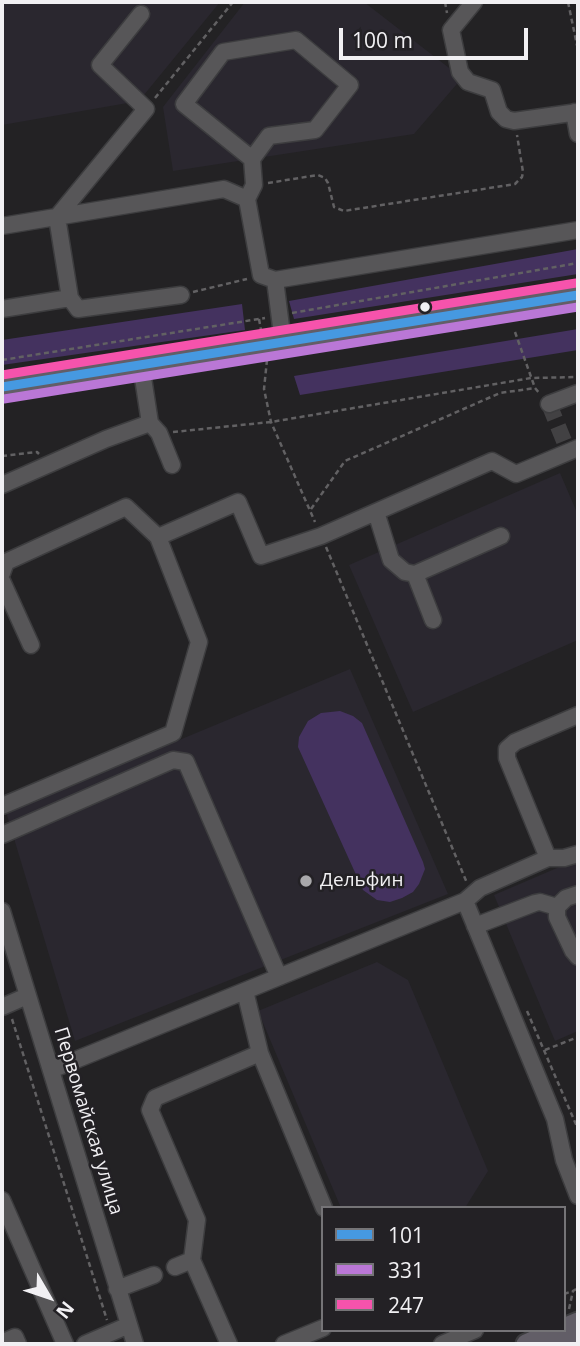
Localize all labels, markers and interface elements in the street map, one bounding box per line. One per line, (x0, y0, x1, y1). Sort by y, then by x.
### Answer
scale bar (342, 14, 531, 58)
text: 100 m (352, 26, 413, 54)
unlabelled marker (418, 300, 432, 314)
place label: Дельфин (320, 870, 403, 892)
marker: Дельфин (298, 873, 314, 889)
street label: Первомайская улица (49, 1024, 127, 1218)
legend (321, 1206, 566, 1332)
text: 101 (388, 1221, 424, 1249)
text: 331 (388, 1256, 424, 1284)
north arrow (14, 1262, 84, 1332)
text: 247 (388, 1291, 424, 1319)
text: N (50, 1296, 80, 1324)

